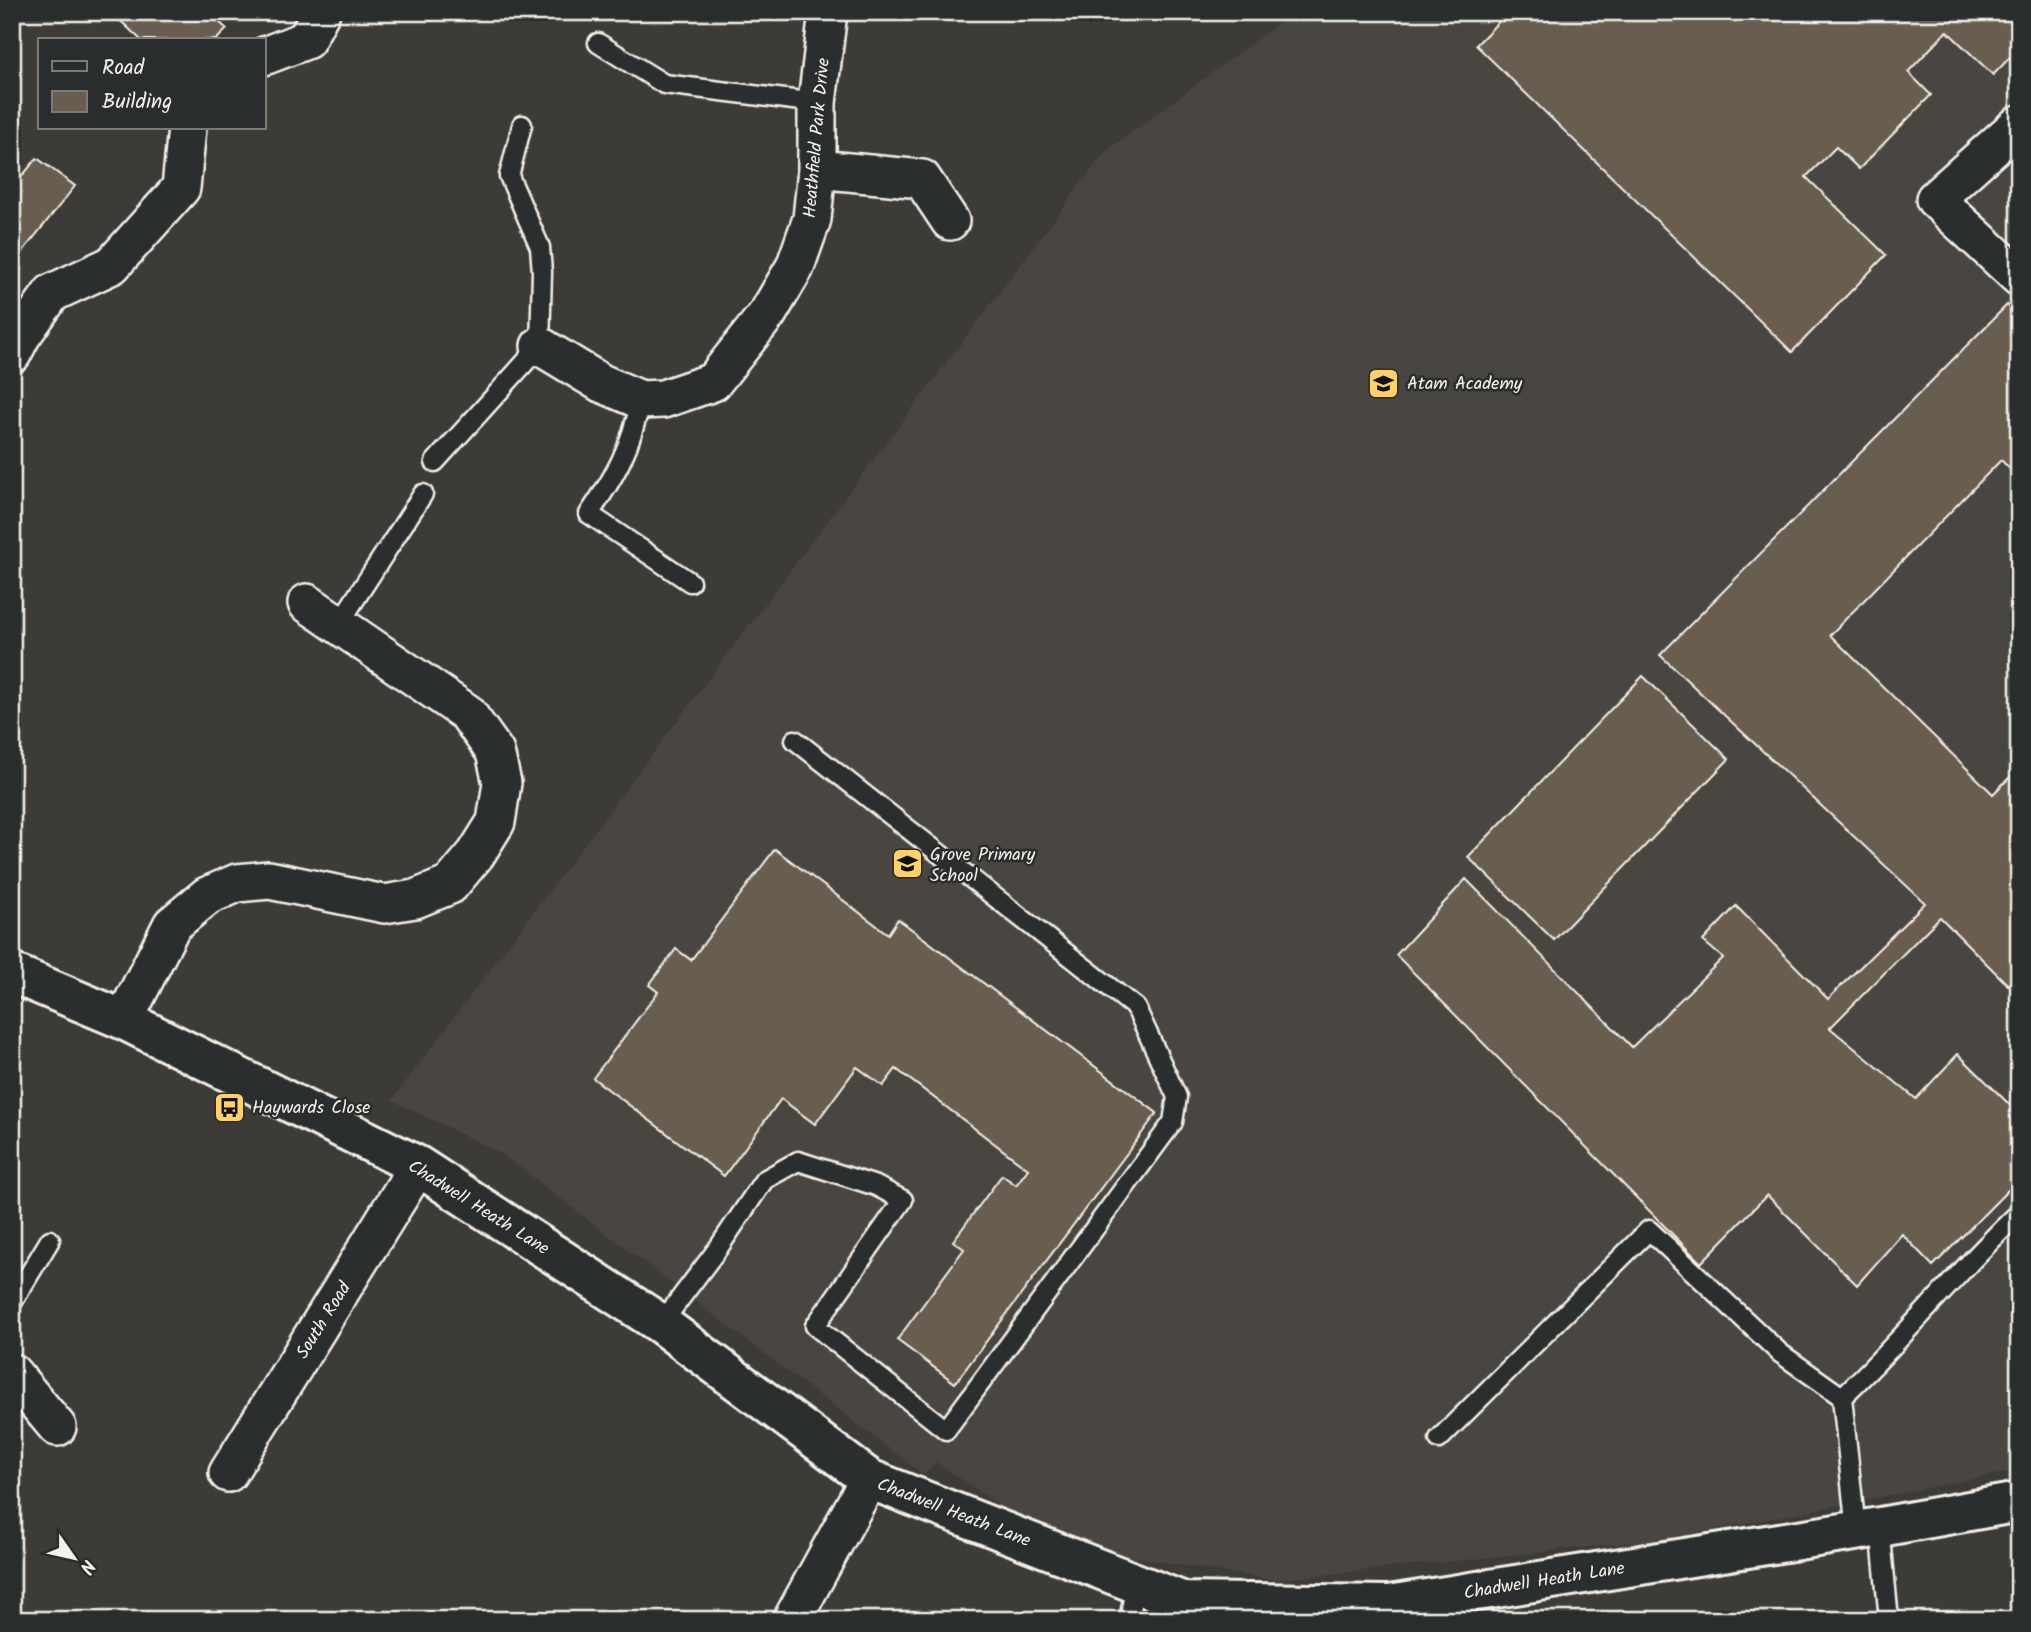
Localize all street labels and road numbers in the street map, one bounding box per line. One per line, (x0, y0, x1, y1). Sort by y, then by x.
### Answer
street label: Heathfield Park Drive (796, 57, 839, 219)
street label: Chadwell Heath Lane (402, 1153, 555, 1264)
street label: South Road (289, 1276, 360, 1365)
street label: Chadwell Heath Lane (872, 1471, 1035, 1556)
street label: Chadwell Heath Lane (1462, 1554, 1627, 1609)

